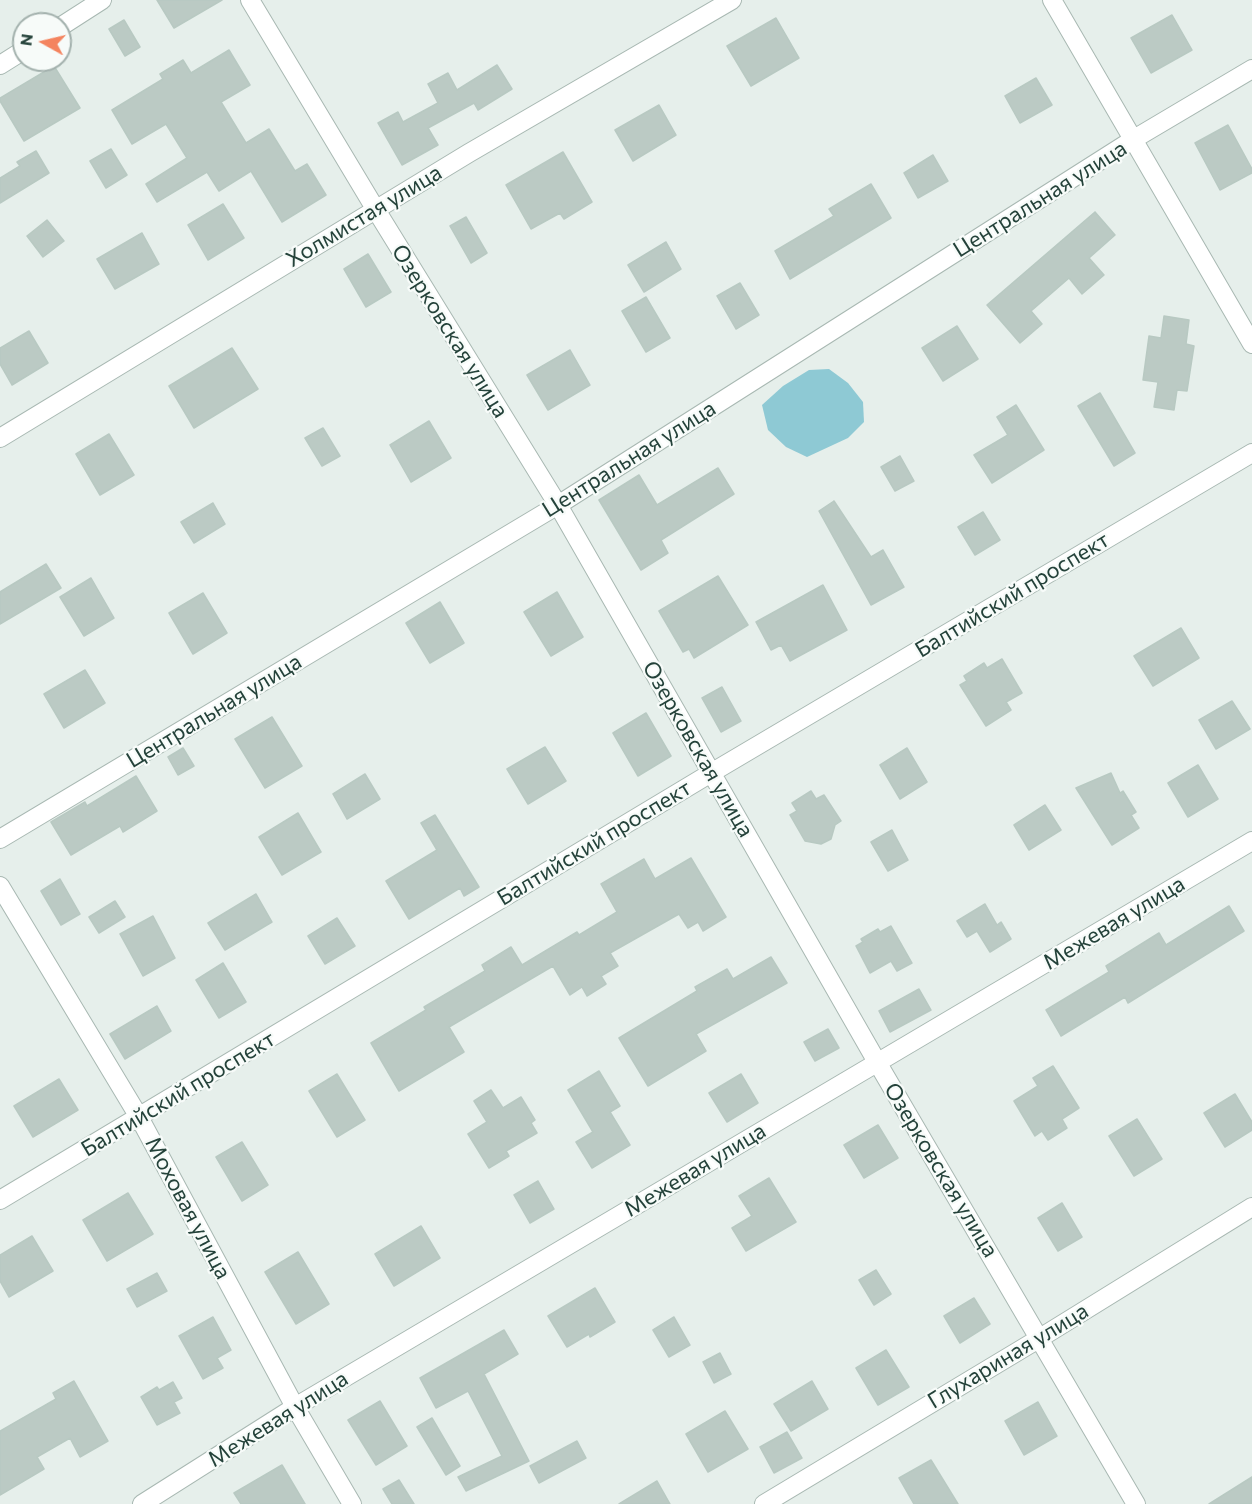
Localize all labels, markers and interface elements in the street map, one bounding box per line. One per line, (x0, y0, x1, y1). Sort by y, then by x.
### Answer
north arrow (12, 12, 72, 72)
text: N (15, 32, 36, 47)
street label: Центральная улица (948, 135, 1132, 263)
street label: Холмистая улица (281, 159, 447, 273)
street label: Озерковская улица (386, 240, 514, 422)
street label: Центральная улица (537, 395, 721, 523)
street label: Балтийский проспект (910, 527, 1114, 663)
street label: Центральная улица (122, 648, 306, 774)
street label: Озерковская улица (637, 656, 759, 842)
street label: Балтийский проспект (492, 775, 696, 911)
street label: Межевая улица (1039, 870, 1189, 976)
street label: Балтийский проспект (76, 1026, 280, 1162)
street label: Озерковская улица (878, 1078, 1004, 1262)
street label: Межевая улица (620, 1117, 770, 1223)
street label: Моховая улица (139, 1132, 237, 1284)
street label: Глухариная улица (923, 1298, 1093, 1414)
street label: Межевая улица (203, 1365, 353, 1473)

